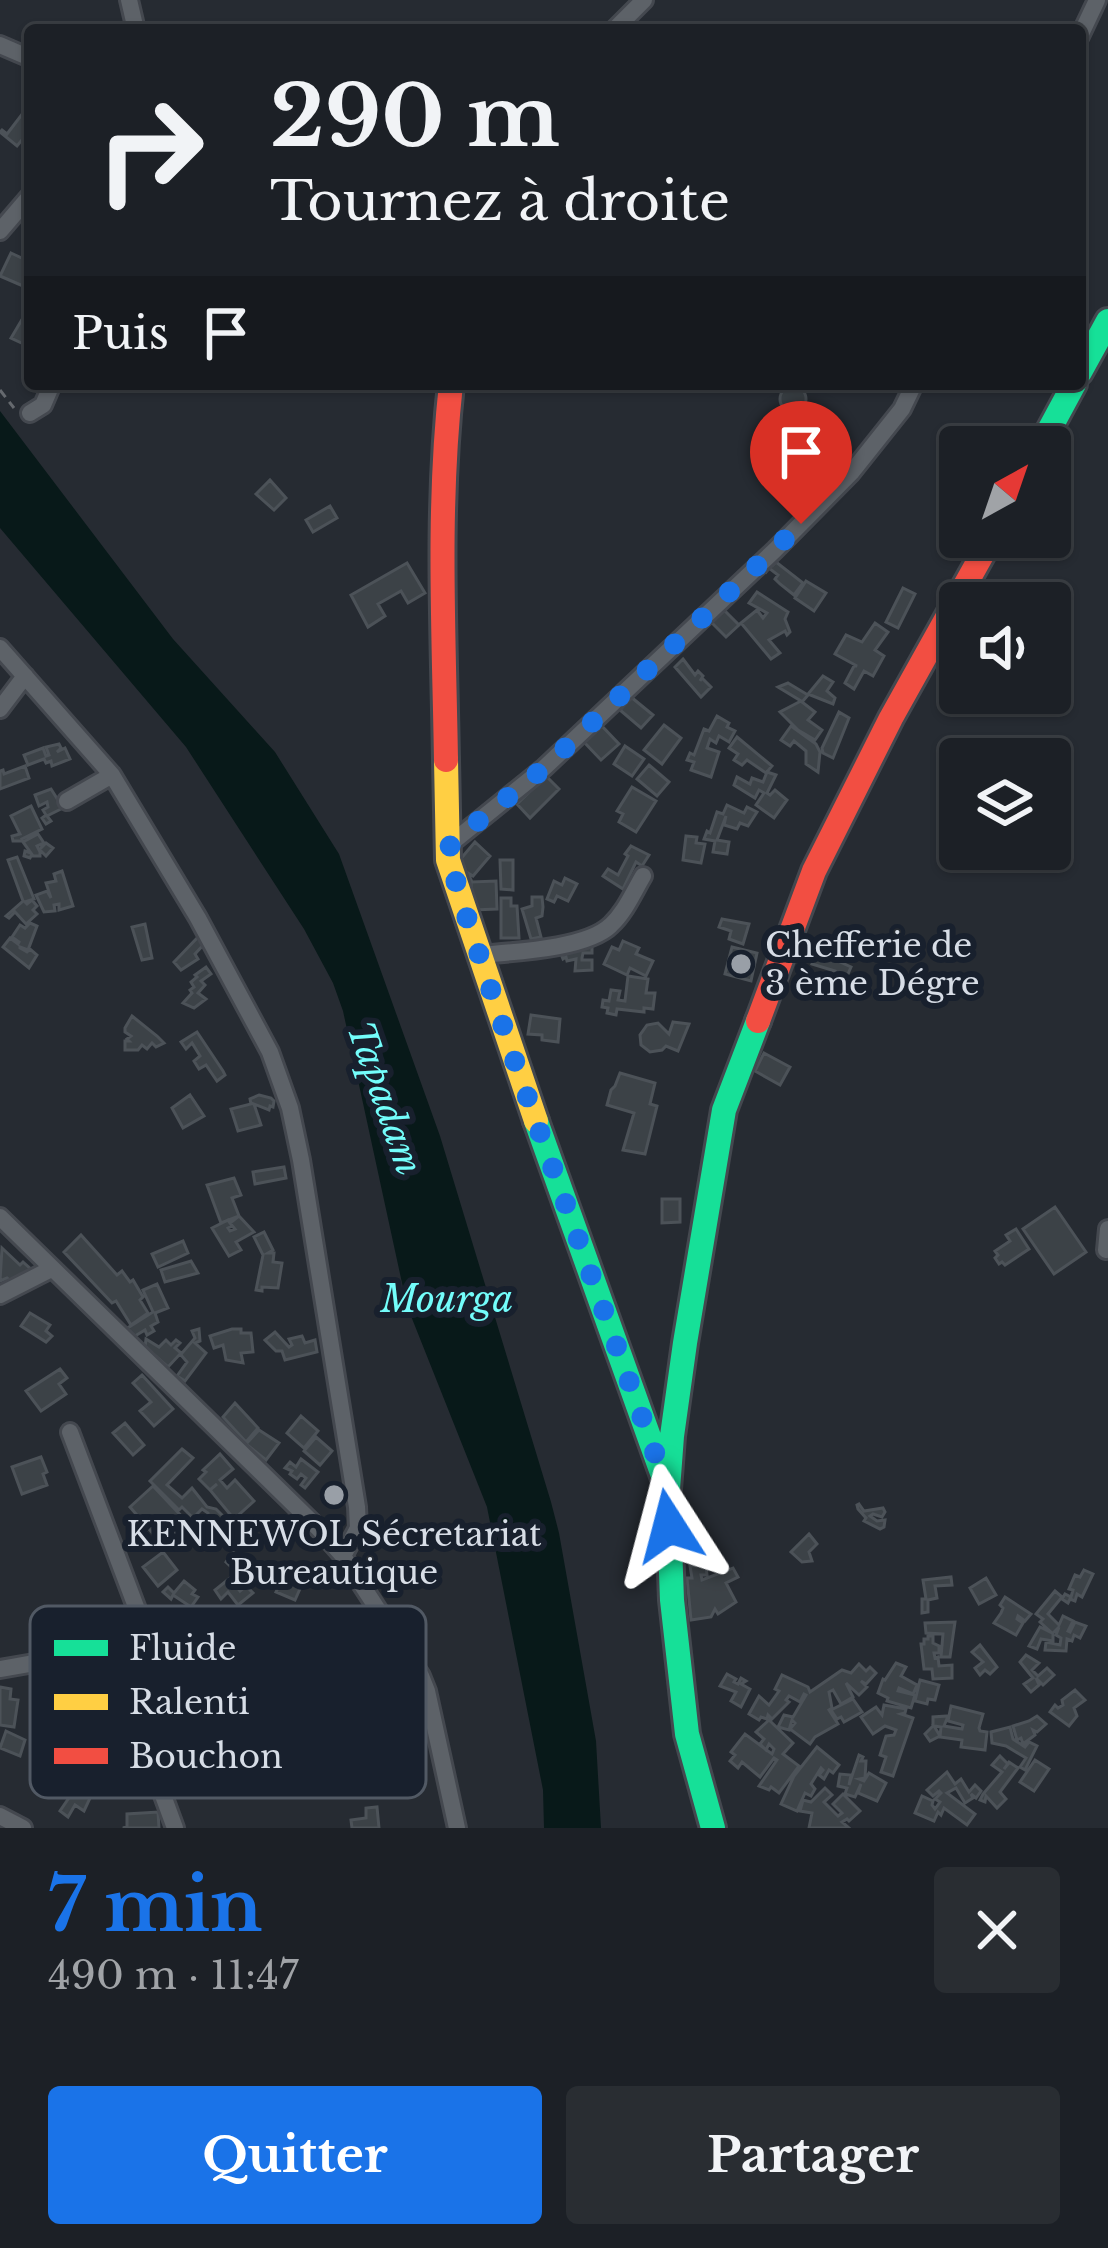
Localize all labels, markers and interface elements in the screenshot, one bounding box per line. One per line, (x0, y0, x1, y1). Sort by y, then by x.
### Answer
text: 290 m (270, 65, 560, 169)
icon: right (72, 72, 228, 228)
text: Tournez à droite (270, 168, 730, 235)
icon: arrive (193, 300, 259, 366)
text: Puis (72, 305, 169, 361)
pin (750, 401, 852, 524)
icon: arrive (768, 419, 834, 485)
north arrow (939, 426, 1071, 558)
map controls (939, 426, 1071, 870)
button: sound (939, 582, 1071, 714)
button: layers (939, 738, 1071, 870)
place label: Chefferie de 3 ème Dégre (765, 925, 980, 1004)
marker: Chefferie de 3 ème Dégre (728, 951, 754, 977)
water label: Tapadam (337, 1016, 432, 1181)
water label: Mourga (380, 1277, 513, 1322)
position arrow (606, 1463, 732, 1589)
marker: KENNEWOL Sécretariat Bureautique (321, 1482, 347, 1508)
place label: KENNEWOL Sécretariat Bureautique (127, 1514, 542, 1593)
legend (30, 1606, 426, 1798)
text: Fluide (129, 1628, 236, 1669)
text: Ralenti (129, 1682, 249, 1723)
text: Bouchon (129, 1736, 283, 1777)
text: 7 min (48, 1861, 262, 1950)
button: close (934, 1867, 1060, 1993)
text: 490 m · 11:47 (48, 1951, 299, 2000)
button: Quitter (48, 2086, 542, 2224)
button: Partager (566, 2086, 1060, 2224)

